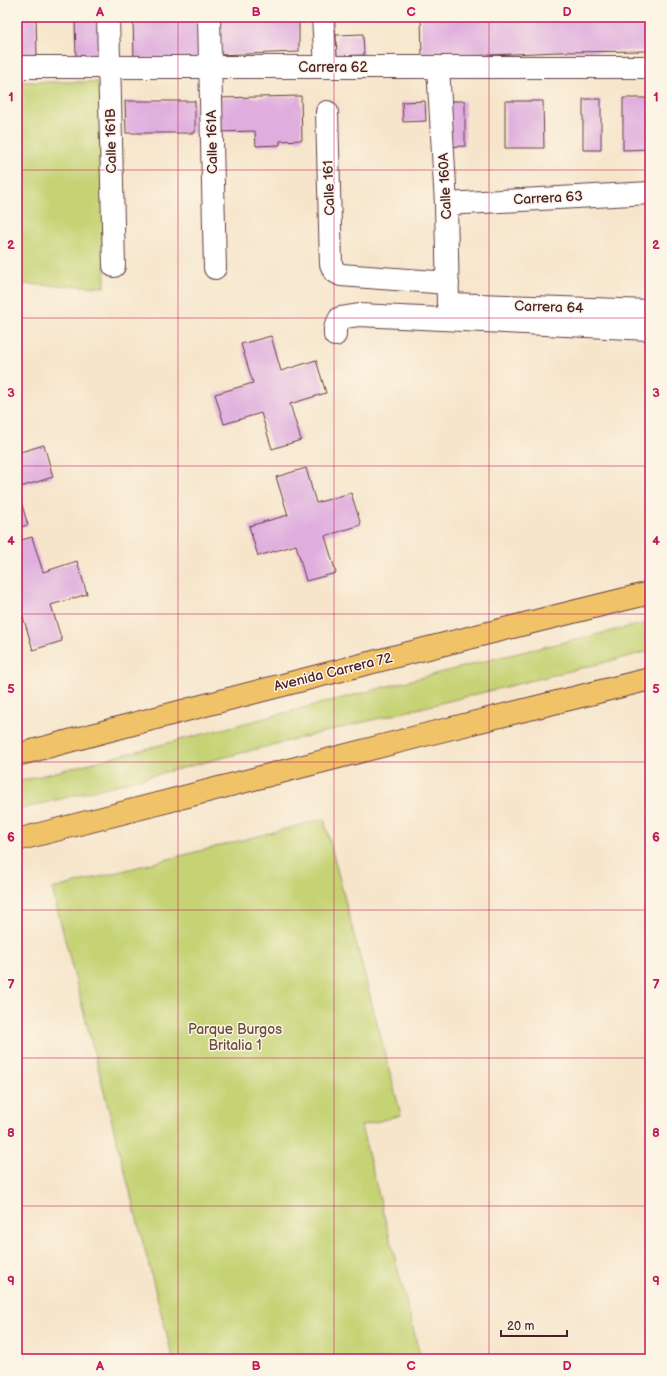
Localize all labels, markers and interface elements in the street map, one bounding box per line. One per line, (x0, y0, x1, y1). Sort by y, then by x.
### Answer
text: A (95, 4, 104, 20)
text: B (251, 4, 261, 20)
text: C (406, 4, 416, 20)
text: D (562, 4, 572, 20)
street label: Carrera 62 (298, 59, 368, 76)
text: 1 (8, 89, 14, 105)
text: 1 (653, 89, 659, 105)
street label: Calle 161B (102, 108, 120, 174)
street label: Calle 161A (203, 109, 221, 174)
street label: Calle 160A (435, 152, 455, 220)
street label: Calle 161 (320, 160, 338, 216)
street label: Carrera 63 (513, 188, 583, 208)
text: 2 (7, 237, 15, 253)
text: 2 (652, 237, 660, 253)
street label: Carrera 64 (514, 297, 585, 317)
text: 3 (7, 385, 15, 401)
text: 3 (652, 385, 660, 401)
text: 4 (7, 533, 15, 549)
text: 4 (652, 533, 660, 549)
street label: Avenida Carrera 72 (272, 649, 395, 695)
text: 5 (7, 681, 15, 697)
text: 5 (652, 681, 660, 697)
text: 6 (7, 829, 15, 845)
text: 6 (652, 829, 660, 845)
text: 7 (7, 977, 15, 993)
text: 7 (652, 977, 660, 993)
park label: Parque Burgos Britalia 1 (188, 1021, 282, 1054)
text: 8 (7, 1125, 15, 1141)
text: 8 (652, 1125, 660, 1141)
text: 9 (7, 1273, 15, 1289)
text: 9 (652, 1273, 660, 1289)
scale bar (501, 1312, 567, 1338)
text: 20 m (507, 1319, 534, 1334)
text: A (95, 1358, 104, 1374)
text: B (251, 1358, 261, 1374)
text: C (406, 1358, 416, 1374)
text: D (562, 1358, 572, 1374)

